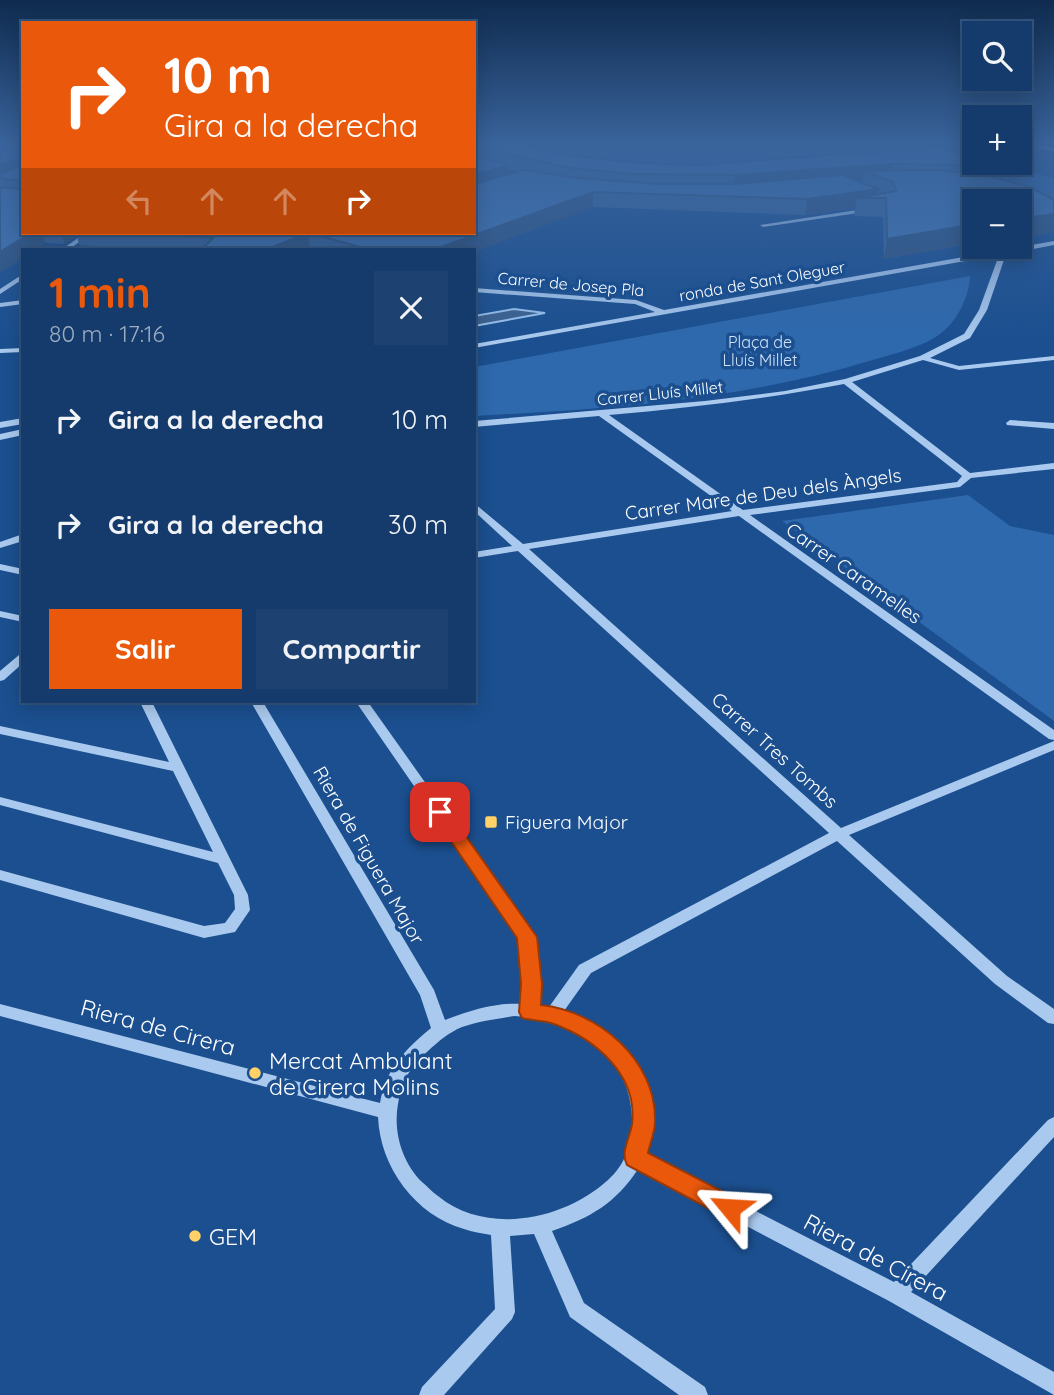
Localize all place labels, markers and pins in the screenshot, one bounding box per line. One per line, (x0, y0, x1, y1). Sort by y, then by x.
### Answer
pin (410, 782, 470, 842)
place label: Figuera Major (505, 810, 629, 834)
marker: Figuera Major (483, 814, 499, 830)
place label: Mercat Ambulant de Cirera Molins (269, 1046, 453, 1101)
marker: Mercat Ambulant de Cirera Molins (247, 1065, 263, 1081)
place label: GEM (209, 1222, 257, 1251)
marker: GEM (187, 1228, 203, 1244)

